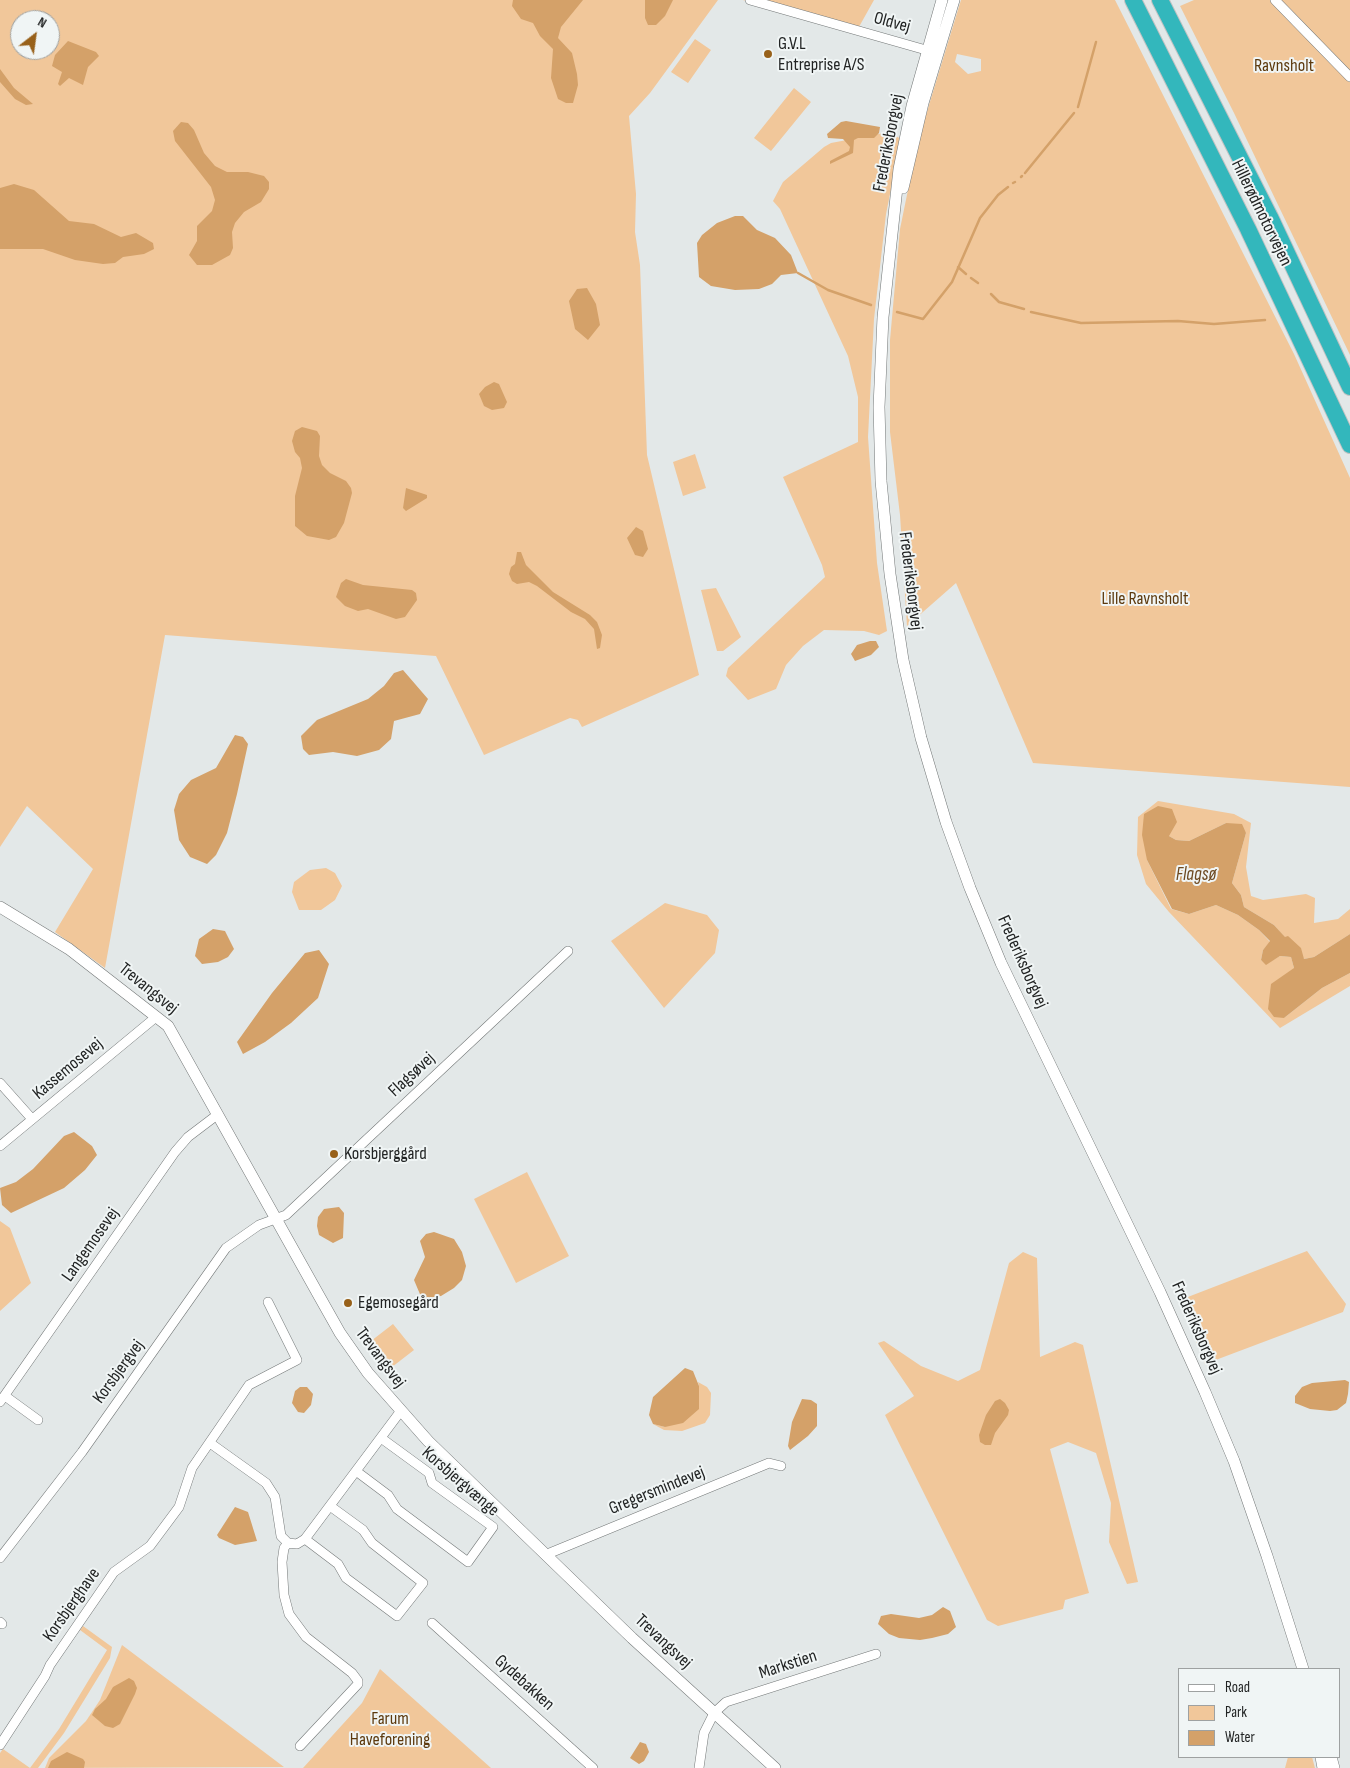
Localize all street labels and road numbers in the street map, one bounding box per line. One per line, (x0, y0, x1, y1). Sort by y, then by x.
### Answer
street label: Oldvej (871, 8, 913, 38)
street label: Frederiksborgvej (869, 92, 909, 194)
street label: Hillerødmotorvejen (1226, 156, 1296, 270)
street label: Frederiksborgvej (893, 531, 927, 631)
street label: Frederiksborgvej (992, 912, 1052, 1012)
street label: Trevangsvej (114, 959, 182, 1019)
street label: Kassemosevej (29, 1033, 107, 1105)
street label: Flagsøvej (384, 1048, 440, 1102)
street label: Langemosevej (58, 1204, 124, 1286)
street label: Frederiksborgvej (1166, 1278, 1226, 1378)
street label: Trevangsvej (350, 1323, 410, 1393)
street label: Korsbjergvej (89, 1336, 149, 1408)
street label: Korsbjergvænge (417, 1442, 503, 1522)
street label: Gregersmindevej (606, 1462, 708, 1520)
street label: Korsbjerghave (39, 1564, 105, 1646)
street label: Trevangsvej (630, 1610, 696, 1674)
street label: Markstien (756, 1646, 820, 1684)
street label: Gydebakken (490, 1651, 558, 1715)

